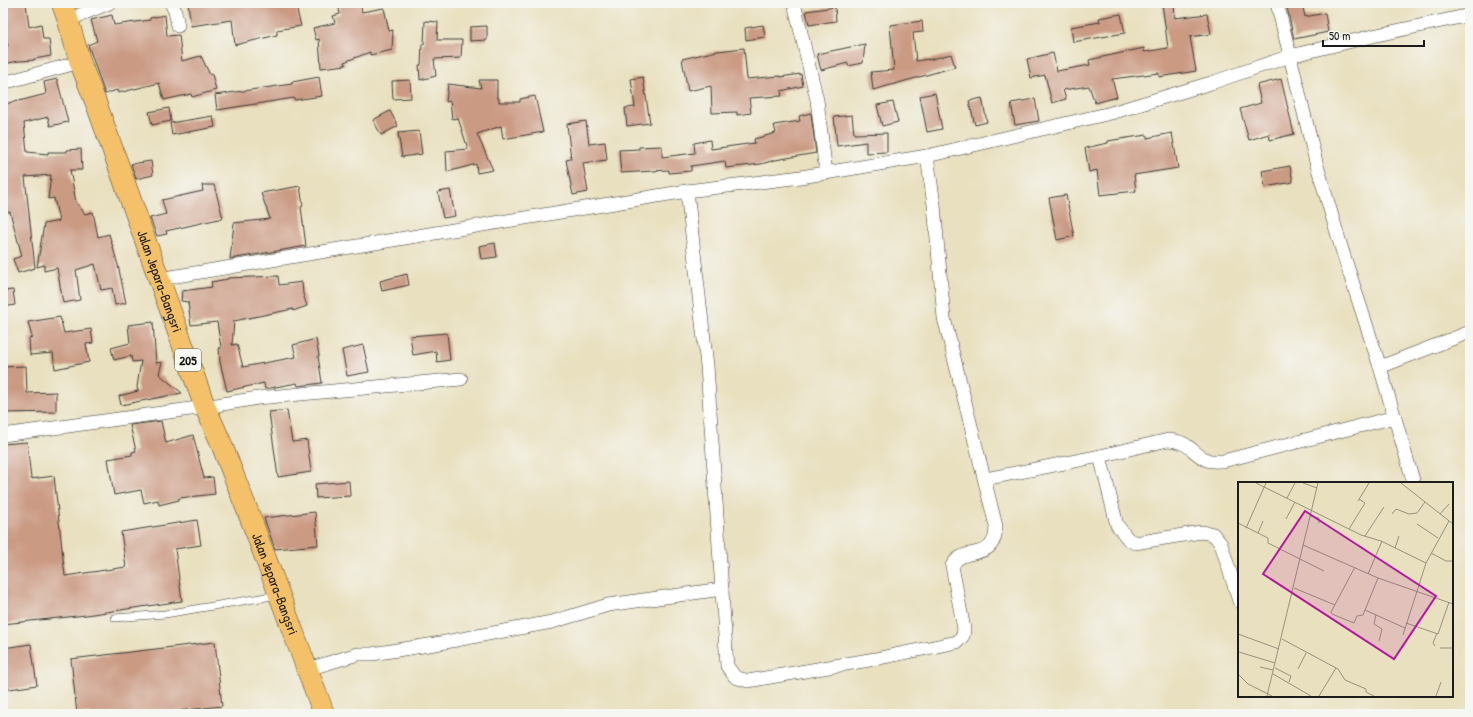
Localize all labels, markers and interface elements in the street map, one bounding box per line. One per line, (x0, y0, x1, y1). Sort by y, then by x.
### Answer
scale bar (1323, 22, 1424, 48)
text: 50 m (1329, 27, 1350, 44)
street label: Jalan Jepara-Bangsri (133, 227, 187, 335)
road number: 205 (175, 349, 201, 371)
inset map (1238, 482, 1453, 697)
street label: Jalan Jepara-Bangsri (248, 530, 303, 637)

